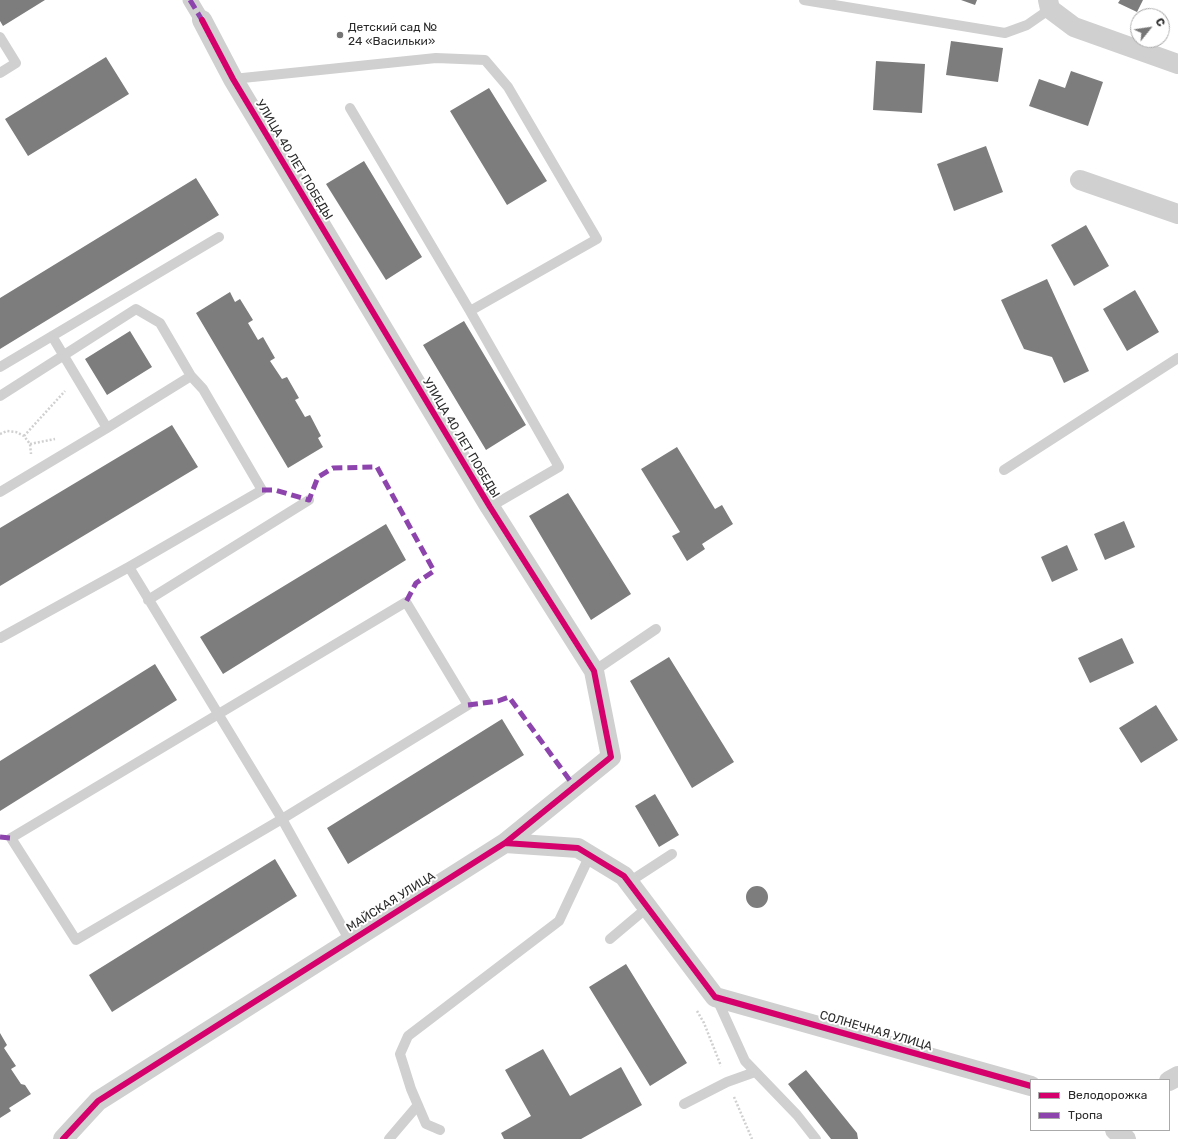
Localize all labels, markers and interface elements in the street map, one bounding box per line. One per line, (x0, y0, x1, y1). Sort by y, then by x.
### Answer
north arrow (1130, 8, 1170, 48)
text: С (1152, 16, 1168, 29)
place label: Детский сад № 24 «Васильки» (348, 21, 437, 49)
marker: Детский сад № 24 «Васильки» (335, 30, 345, 40)
street label: УЛИЦА 40 ЛЕТ ПОБЕДЫ (252, 97, 336, 223)
street label: УЛИЦА 40 ЛЕТ ПОБЕДЫ (419, 375, 503, 501)
street label: МАЙСКАЯ УЛИЦА (344, 869, 438, 935)
street label: СОЛНЕЧНАЯ УЛИЦА (818, 1008, 934, 1054)
legend (1030, 1079, 1170, 1131)
text: Велодорожка (1068, 1088, 1147, 1102)
text: Тропа (1068, 1108, 1103, 1122)

